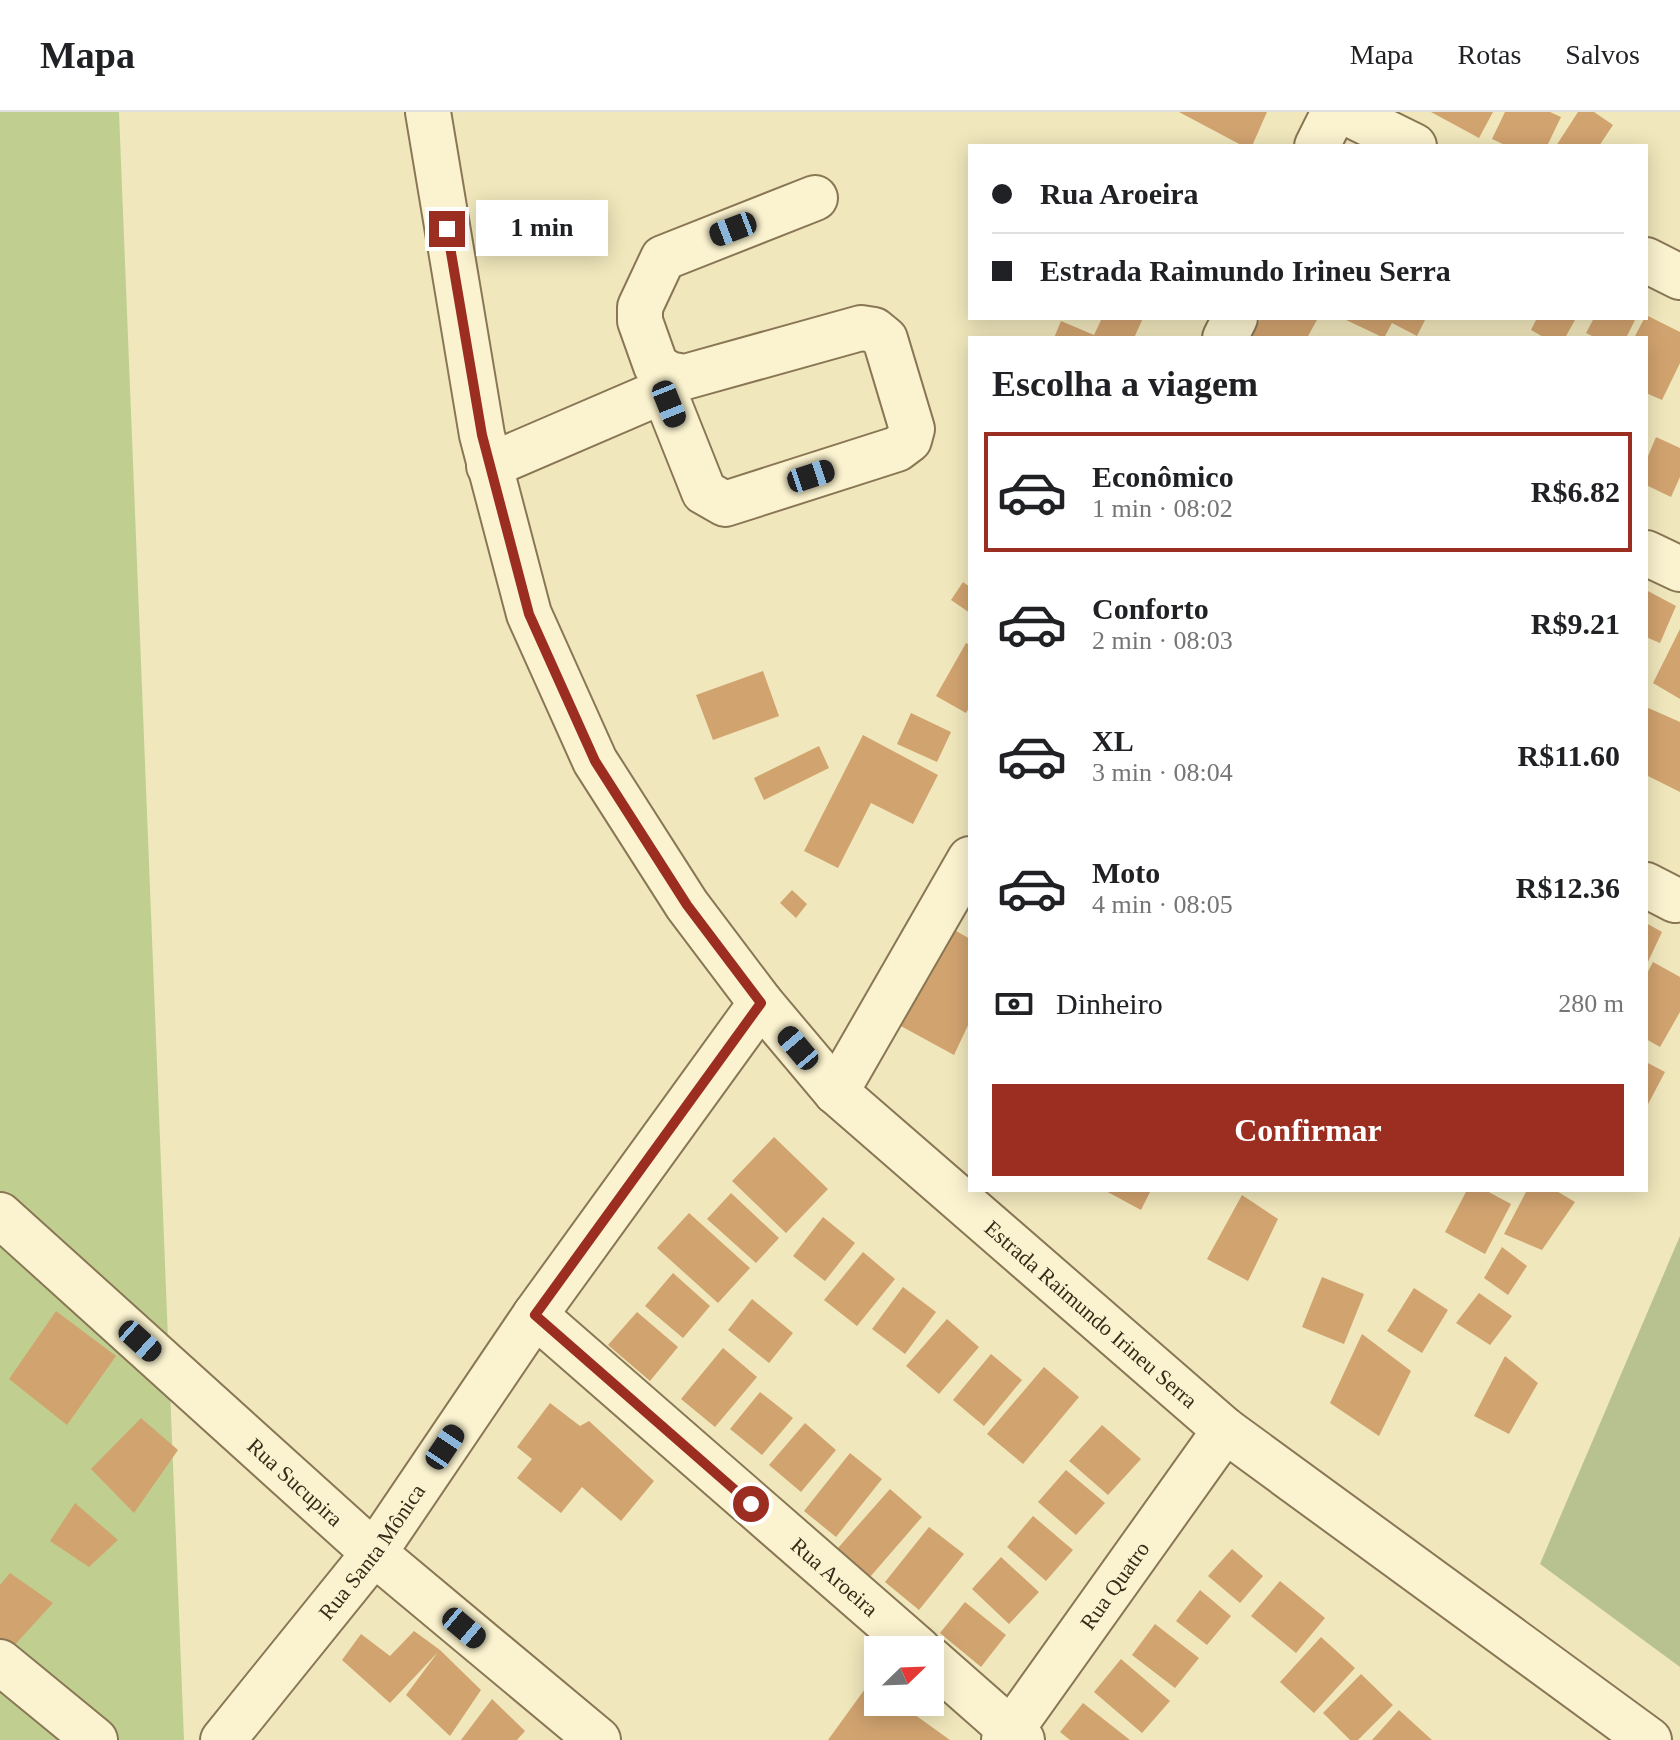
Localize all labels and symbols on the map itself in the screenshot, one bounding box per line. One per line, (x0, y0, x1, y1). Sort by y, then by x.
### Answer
callout: 1 min (475, 201, 607, 257)
car (706, 209, 760, 249)
route end (429, 211, 465, 247)
car (649, 377, 689, 431)
car (784, 457, 838, 495)
car (773, 1022, 823, 1074)
street label: Estrada Raimundo Irineu Serra (980, 1215, 1202, 1413)
car (114, 1316, 166, 1366)
car (422, 1420, 468, 1474)
street label: Rua Sucupira (242, 1433, 348, 1532)
street label: Rua Santa Mônica (313, 1479, 430, 1625)
route start (733, 1486, 769, 1522)
street label: Rua Aroeira (786, 1532, 883, 1622)
street label: Rua Quatro (1075, 1537, 1155, 1634)
car (438, 1603, 490, 1653)
north arrow (864, 1636, 944, 1716)

